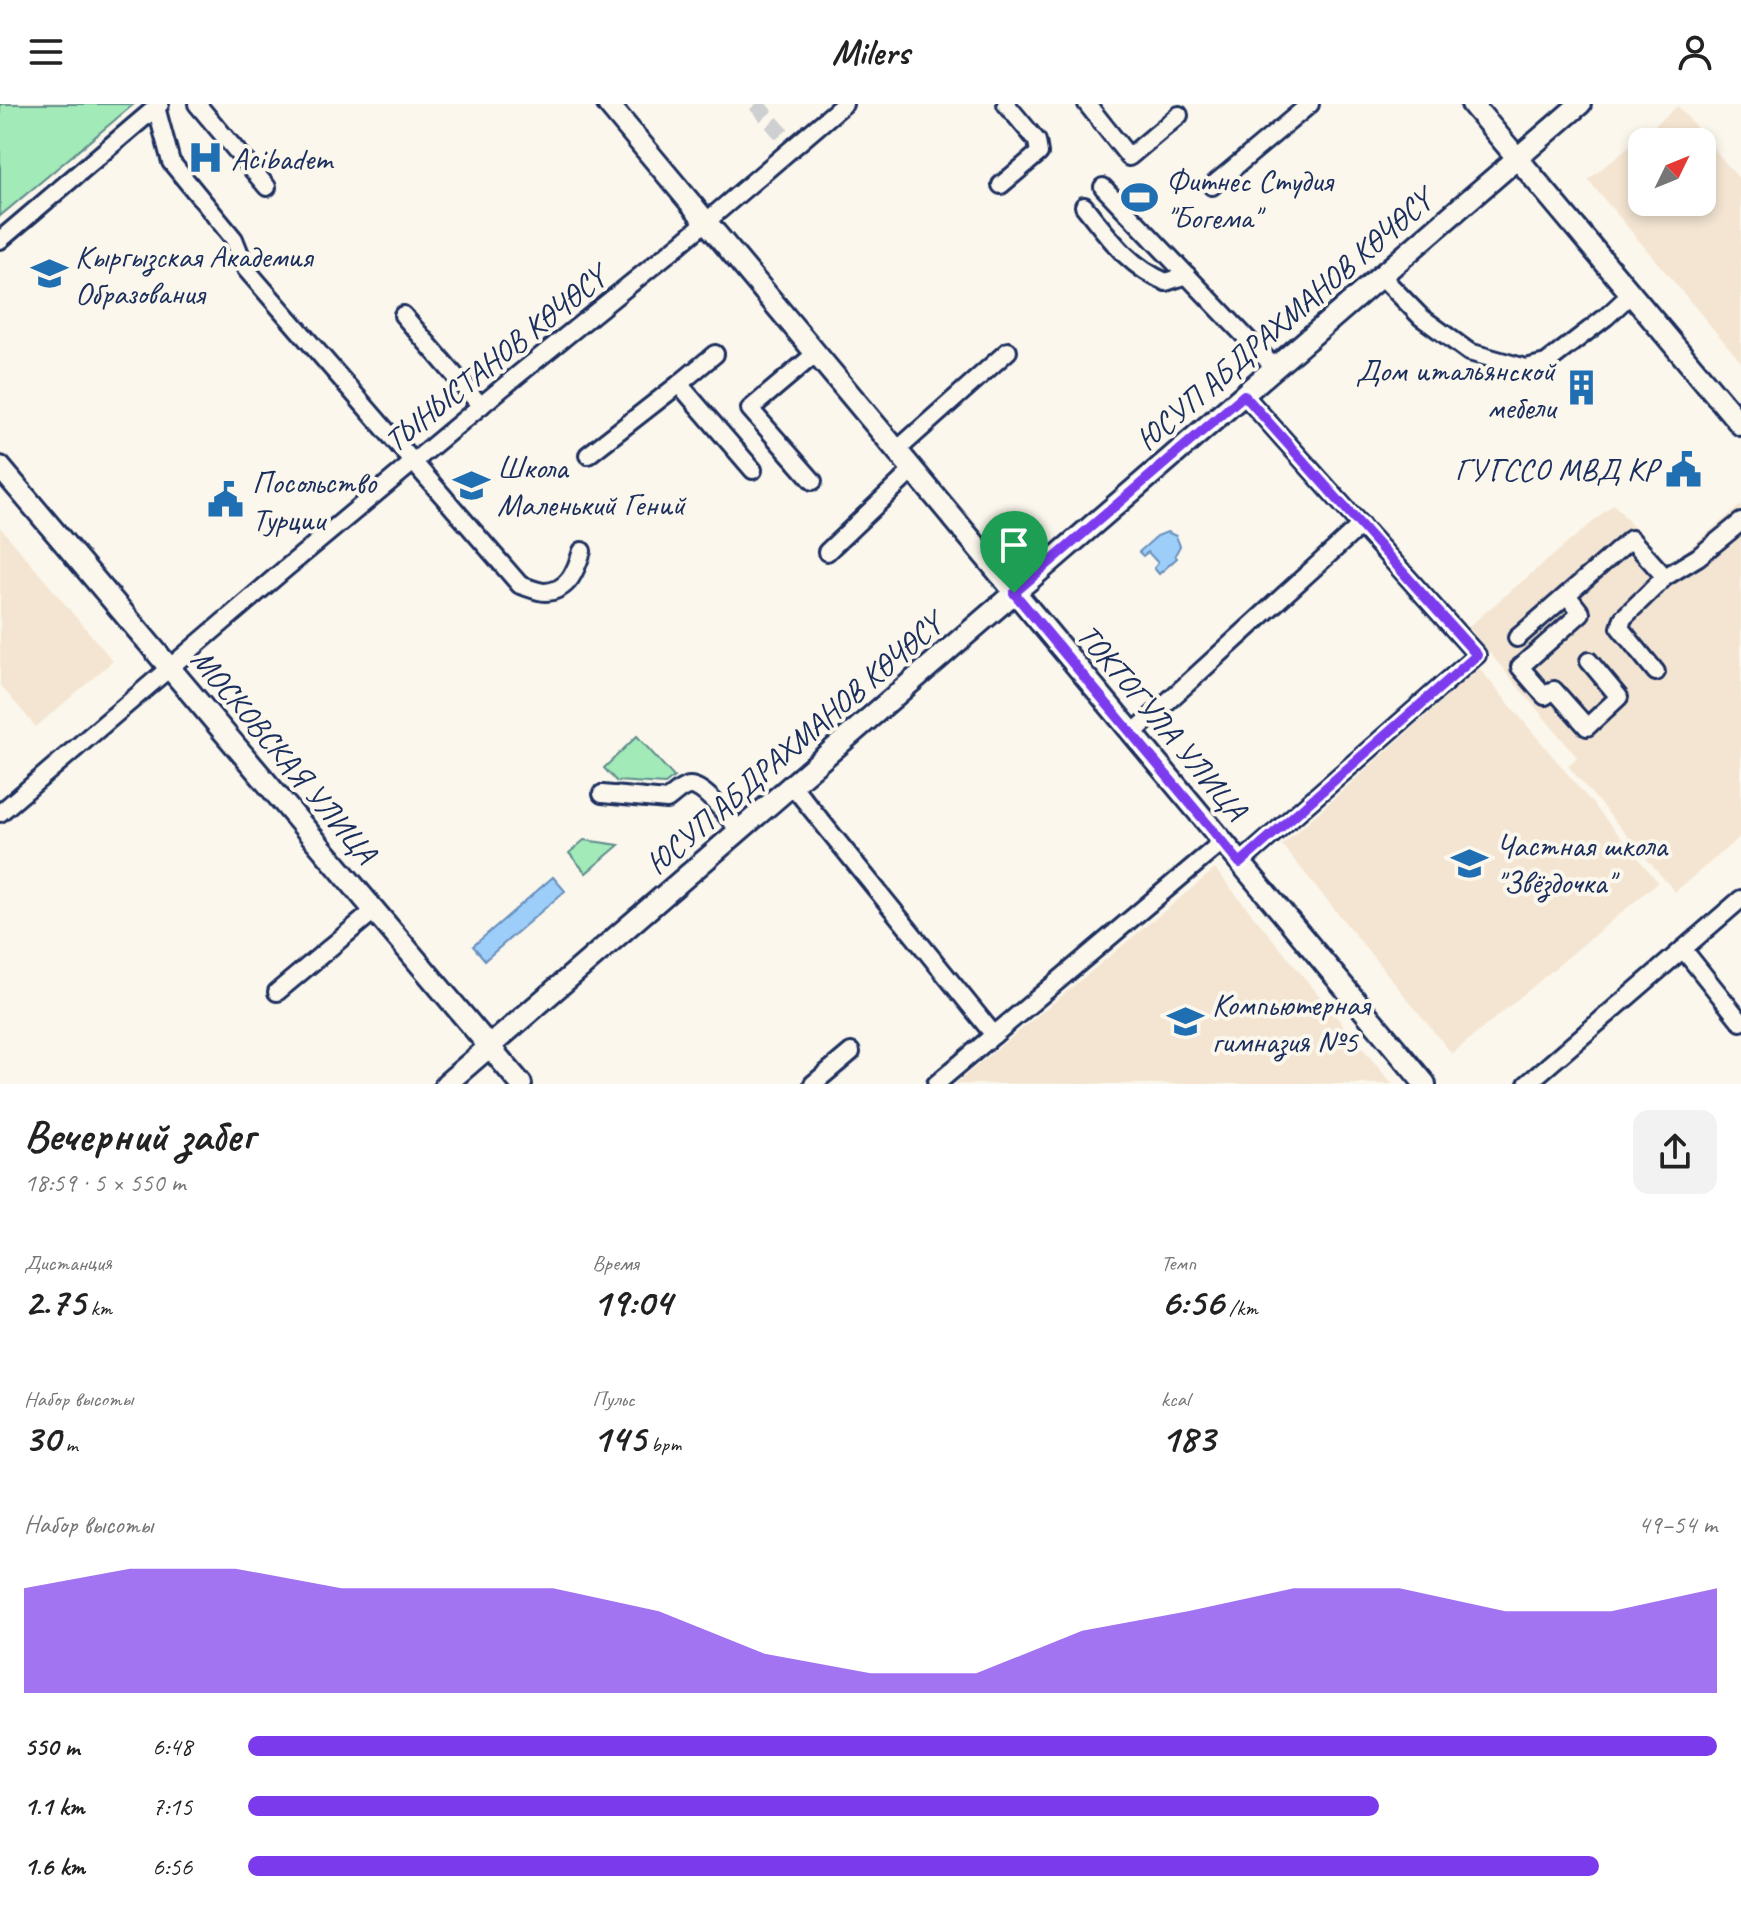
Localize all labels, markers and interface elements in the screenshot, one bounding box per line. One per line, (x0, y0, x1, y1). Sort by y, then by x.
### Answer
text: Milers (832, 29, 909, 75)
icon: menu (24, 30, 68, 74)
icon: person (1673, 30, 1717, 74)
north arrow (1628, 128, 1716, 216)
map controls (1628, 128, 1716, 216)
place label: Acibadem (231, 138, 335, 179)
hospital icon: Acibadem (186, 139, 224, 177)
place label: Фитнес Студия "Богема" (1166, 160, 1335, 238)
street label: ЮСУП АБДРАХМАНОВ КӨЧӨСҮ (1128, 176, 1445, 460)
sports icon: Фитнес Студия "Богема" (1121, 179, 1159, 217)
place label: Кыргызская Академия Образования (75, 236, 314, 314)
street label: ТЫНЫСТАНОВ КӨЧӨСҮ (376, 253, 619, 461)
school or university icon: Кыргызская Академия Образования (30, 255, 68, 293)
place label: Дом итальянской мебели (1356, 350, 1558, 428)
building icon: Дом итальянской мебели (1562, 369, 1600, 407)
place label: Школа Маленький Гений (497, 447, 687, 525)
place label: ГУГССО МВД КР (1455, 449, 1663, 490)
public building icon: ГУГССО МВД КР (1665, 450, 1703, 488)
place label: Посольство Турции (252, 462, 378, 540)
school or university icon: Школа Маленький Гений (452, 466, 490, 504)
public building icon: Посольство Турции (207, 481, 245, 519)
pin (980, 511, 1048, 593)
icon: arrive (992, 523, 1036, 567)
street label: ЮСУП АБДРАХМАНОВ КӨЧӨСҮ (638, 600, 955, 884)
street label: ТОКТОГУЛА УЛИЦА (1068, 615, 1257, 830)
street label: МОСКОВСКАЯ УЛИЦА (182, 640, 387, 873)
place label: Частная школа "Звёздочка" (1496, 825, 1669, 903)
school or university icon: Частная школа "Звёздочка" (1451, 844, 1489, 882)
place label: Компьютерная гимназия №5 (1212, 984, 1372, 1062)
school or university icon: Компьютерная гимназия №5 (1167, 1003, 1205, 1041)
text: Вечерний забег (24, 1108, 254, 1163)
button: share (1633, 1110, 1717, 1194)
text: 18:59 · 5 × 550 m (24, 1166, 185, 1199)
text: Дистанция (24, 1249, 112, 1277)
text: Время (592, 1249, 639, 1277)
text: Темп (1161, 1249, 1196, 1277)
text: 2.75 (24, 1277, 85, 1327)
text: 19:04 (592, 1277, 672, 1327)
text: 6:56 (1161, 1277, 1224, 1327)
text: km (85, 1294, 112, 1322)
text: /km (1224, 1294, 1258, 1322)
text: Набор высоты (24, 1385, 133, 1413)
text: Пульс (592, 1385, 635, 1413)
text: kcal (1161, 1385, 1190, 1413)
text: 30 (24, 1413, 60, 1463)
text: 145 (592, 1413, 646, 1463)
text: 183 (1161, 1413, 1215, 1463)
text: m (60, 1430, 78, 1458)
text: bpm (646, 1430, 681, 1458)
text: Набор высоты (24, 1508, 153, 1541)
text: 49–54 m (1638, 1508, 1717, 1541)
text: 550 m (24, 1730, 79, 1763)
text: 6:48 (152, 1730, 192, 1763)
text: 1.1 km (24, 1790, 84, 1823)
text: 7:15 (152, 1790, 192, 1823)
text: 1.6 km (24, 1850, 85, 1883)
text: 6:56 (152, 1850, 192, 1883)

